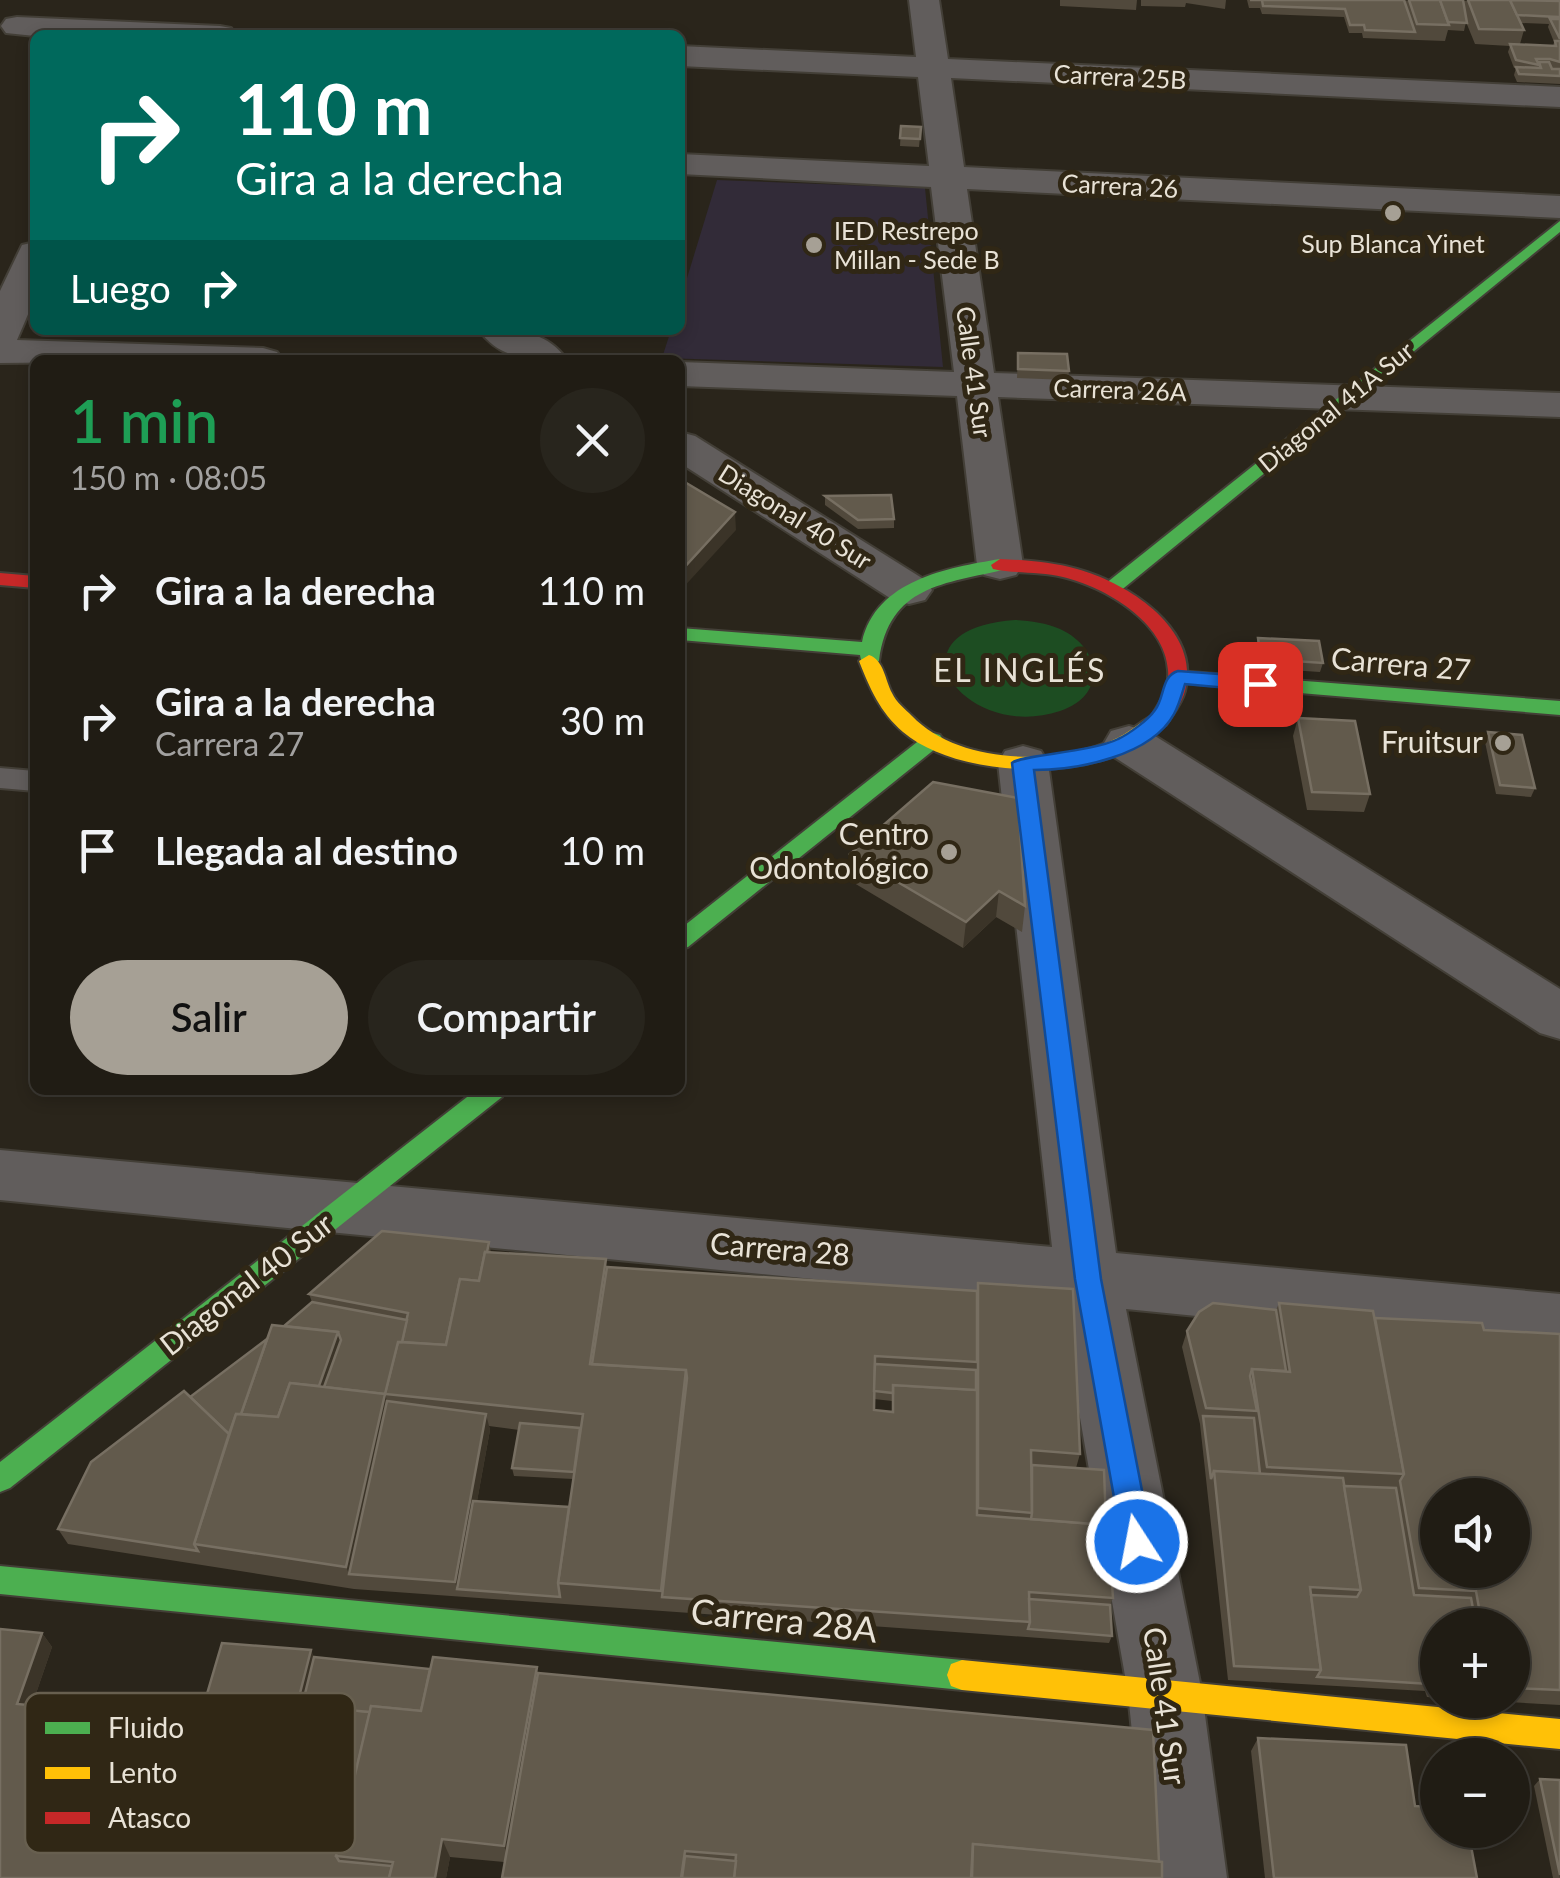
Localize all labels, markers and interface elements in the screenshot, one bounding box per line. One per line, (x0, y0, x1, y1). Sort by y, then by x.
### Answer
street label: Carrera 25B (1053, 58, 1187, 94)
text: 110 m (235, 66, 432, 150)
icon: right (70, 70, 200, 200)
text: Gira a la derecha (235, 151, 564, 205)
street label: Carrera 26 (1061, 167, 1179, 203)
marker: Sup Blanca Yinet (1382, 202, 1404, 224)
place label: IED Restrepo Millan - Sede B (834, 215, 1000, 274)
place label: Sup Blanca Yinet (1301, 228, 1485, 258)
marker: IED Restrepo Millan - Sede B (803, 234, 825, 256)
icon: right (191, 260, 246, 315)
text: Luego (70, 265, 171, 311)
street label: Calle 41 Sur (951, 304, 999, 439)
street label: Diagonal 41A Sur (1252, 335, 1419, 478)
street label: Carrera 26A (1053, 372, 1187, 406)
text: 1 min (70, 384, 218, 456)
button: close (540, 388, 645, 493)
street label: Diagonal 40 Sur (714, 457, 878, 575)
text: 150 m · 08:05 (70, 458, 267, 497)
icon: right (70, 563, 125, 618)
text: Gira a la derecha (155, 567, 436, 613)
text: 110 m (538, 567, 645, 613)
street label: Carrera 27 (1330, 639, 1473, 687)
pin (1218, 642, 1303, 727)
district label: EL INGLÉS (933, 650, 1107, 689)
icon: arrive (1233, 657, 1288, 712)
text: Gira a la derecha (155, 678, 436, 724)
icon: right (70, 693, 125, 748)
text: 30 m (560, 697, 645, 743)
place label: Fruitsur (1381, 723, 1483, 759)
text: Carrera 27 (155, 724, 304, 763)
marker: Fruitsur (1492, 732, 1514, 754)
place label: Centro Odontológico (749, 815, 929, 885)
icon: arrive (70, 823, 125, 878)
text: Llegada al destino (155, 827, 458, 873)
text: 10 m (560, 827, 645, 873)
marker: Centro Odontológico (938, 841, 960, 863)
button: Salir (70, 960, 348, 1075)
button: Compartir (368, 960, 645, 1075)
street label: Diagonal 40 Sur (152, 1205, 339, 1362)
street label: Carrera 28 (709, 1224, 852, 1272)
map controls (1420, 1478, 1530, 1848)
button: sound (1420, 1478, 1530, 1588)
position arrow (1085, 1490, 1189, 1594)
street label: Carrera 28A (689, 1588, 880, 1650)
button: + (1420, 1608, 1530, 1718)
street label: Calle 41 Sur (1137, 1625, 1195, 1787)
legend (25, 1693, 355, 1853)
text: Fluido (108, 1710, 184, 1744)
button: − (1420, 1738, 1530, 1848)
text: Lento (108, 1755, 177, 1789)
text: Atasco (108, 1800, 191, 1834)

